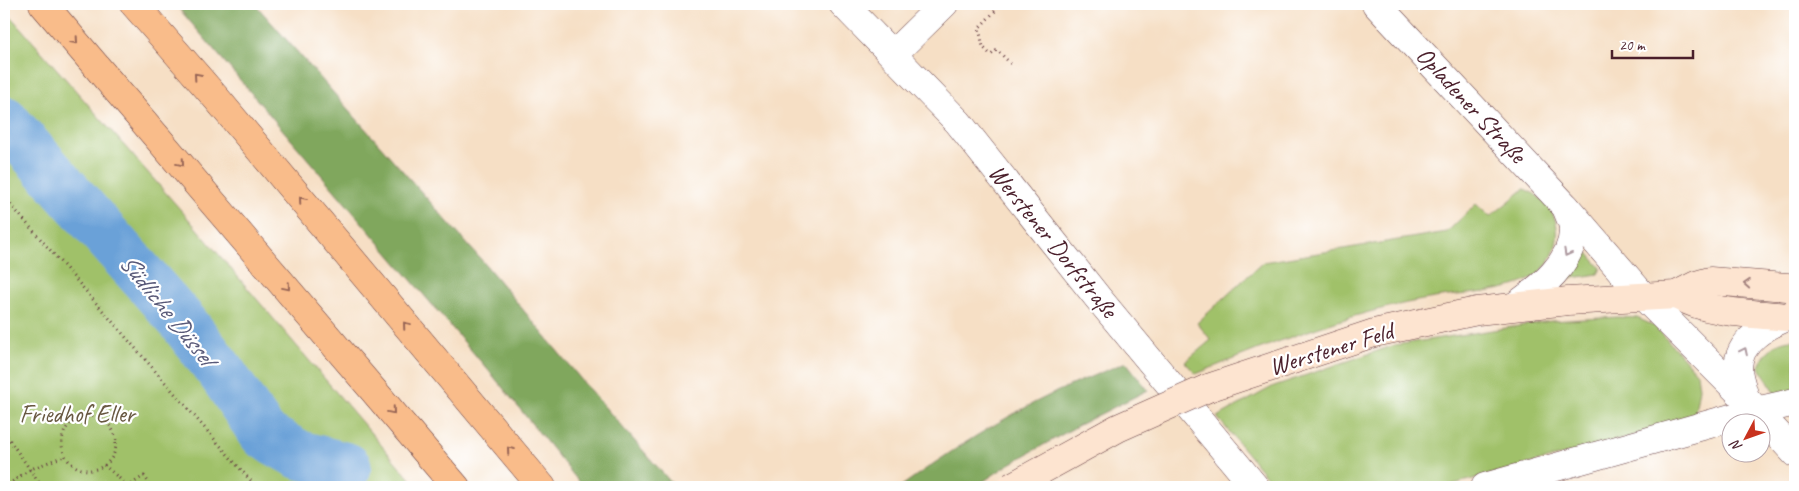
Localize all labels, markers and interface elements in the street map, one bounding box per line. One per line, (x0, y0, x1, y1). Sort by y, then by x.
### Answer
scale bar (1612, 28, 1693, 60)
one-way arrow (69, 35, 78, 44)
text: 20 m (1619, 36, 1646, 55)
street label: Opladener Straße (1409, 40, 1534, 171)
one-way arrow (194, 73, 203, 82)
one-way arrow (176, 158, 185, 167)
street label: Werstener Dorfstraße (981, 158, 1126, 326)
one-way arrow (299, 197, 308, 206)
water label: Südliche Düssel (112, 247, 227, 378)
one-way arrow (1563, 248, 1573, 257)
one-way arrow (1743, 278, 1751, 289)
one-way arrow (281, 282, 290, 291)
street label: Werstener Feld (1265, 314, 1401, 383)
one-way arrow (404, 322, 412, 331)
one-way arrow (1738, 348, 1748, 357)
park label: Friedhof Eller (19, 398, 138, 430)
one-way arrow (386, 406, 395, 415)
north arrow (1722, 414, 1772, 464)
text: N (1726, 436, 1746, 455)
one-way arrow (508, 447, 516, 456)

